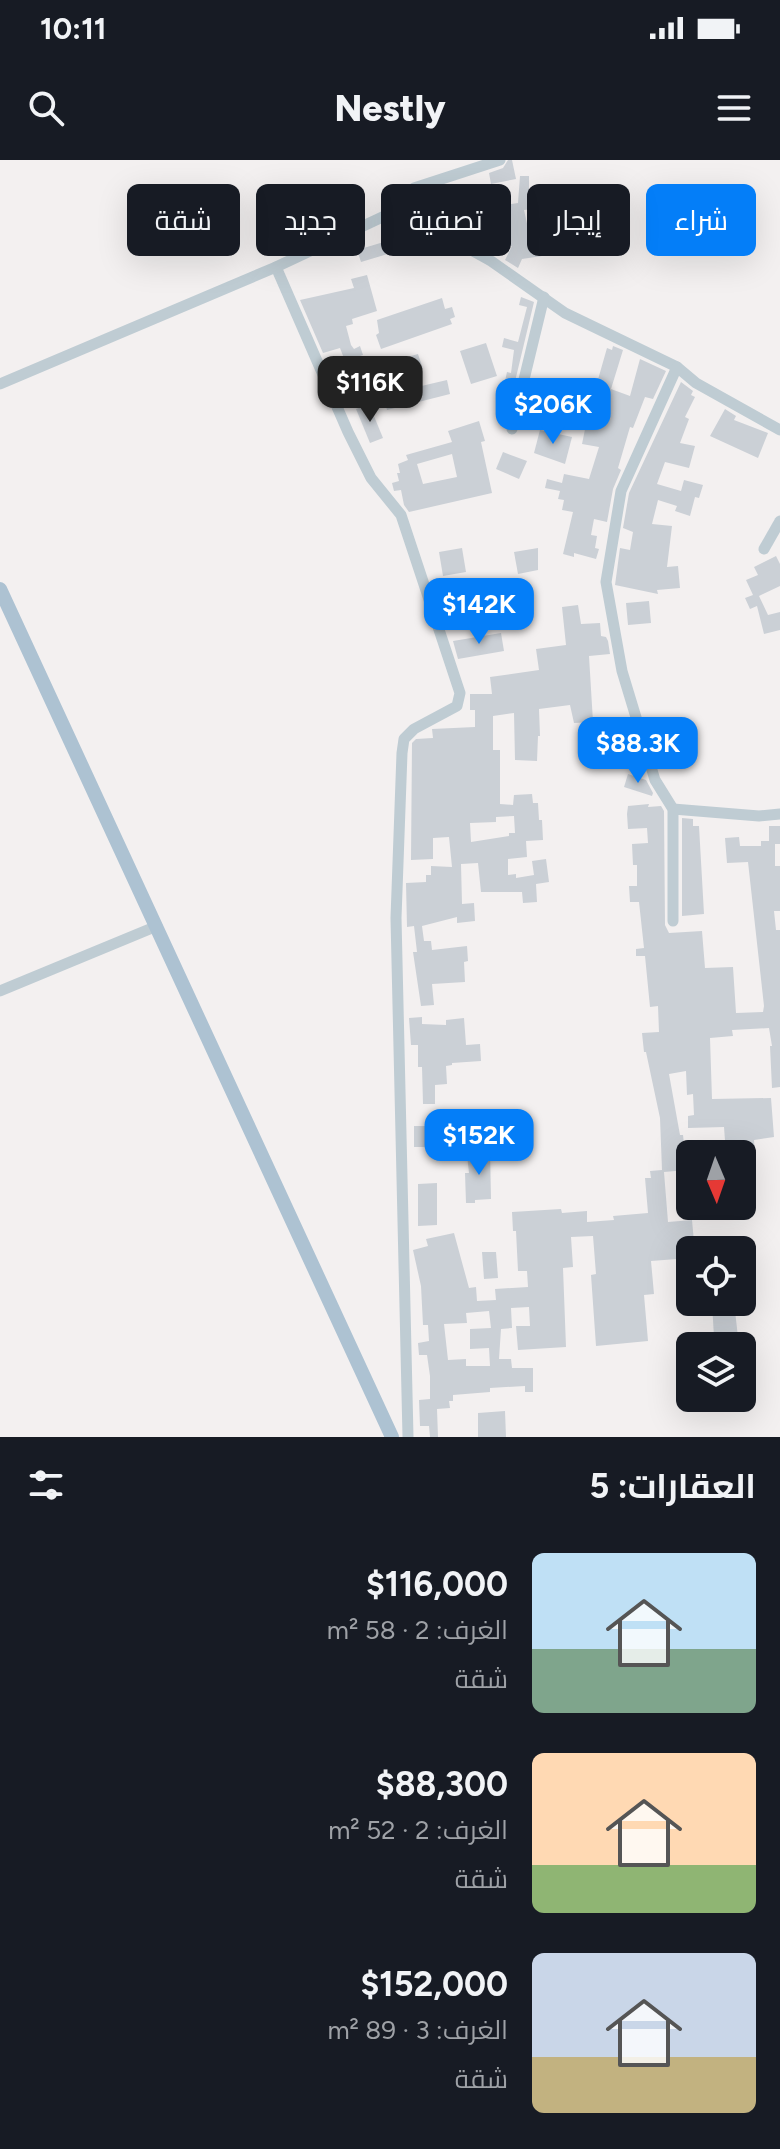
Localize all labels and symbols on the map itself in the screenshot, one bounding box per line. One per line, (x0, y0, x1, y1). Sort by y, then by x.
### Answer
pin: $116K (314, 356, 426, 424)
pin: $206K (497, 378, 609, 446)
pin: $142K (423, 578, 535, 646)
pin: $88.3K (573, 717, 703, 785)
pin: $152K (423, 1109, 535, 1177)
north arrow (676, 1140, 756, 1220)

